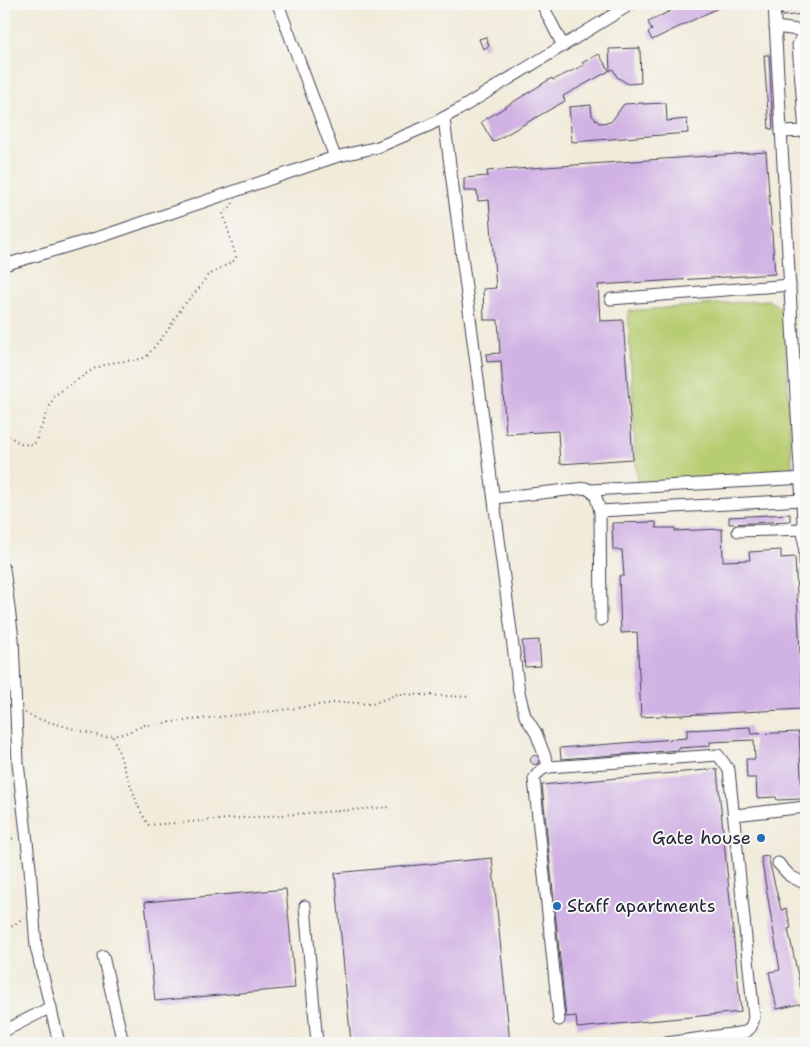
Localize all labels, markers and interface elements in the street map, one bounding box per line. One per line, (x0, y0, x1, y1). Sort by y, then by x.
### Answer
place label: Gate house (652, 826, 751, 850)
marker: Gate house (755, 832, 767, 844)
place label: Staff apartments (567, 894, 716, 918)
marker: Staff apartments (551, 900, 563, 912)

